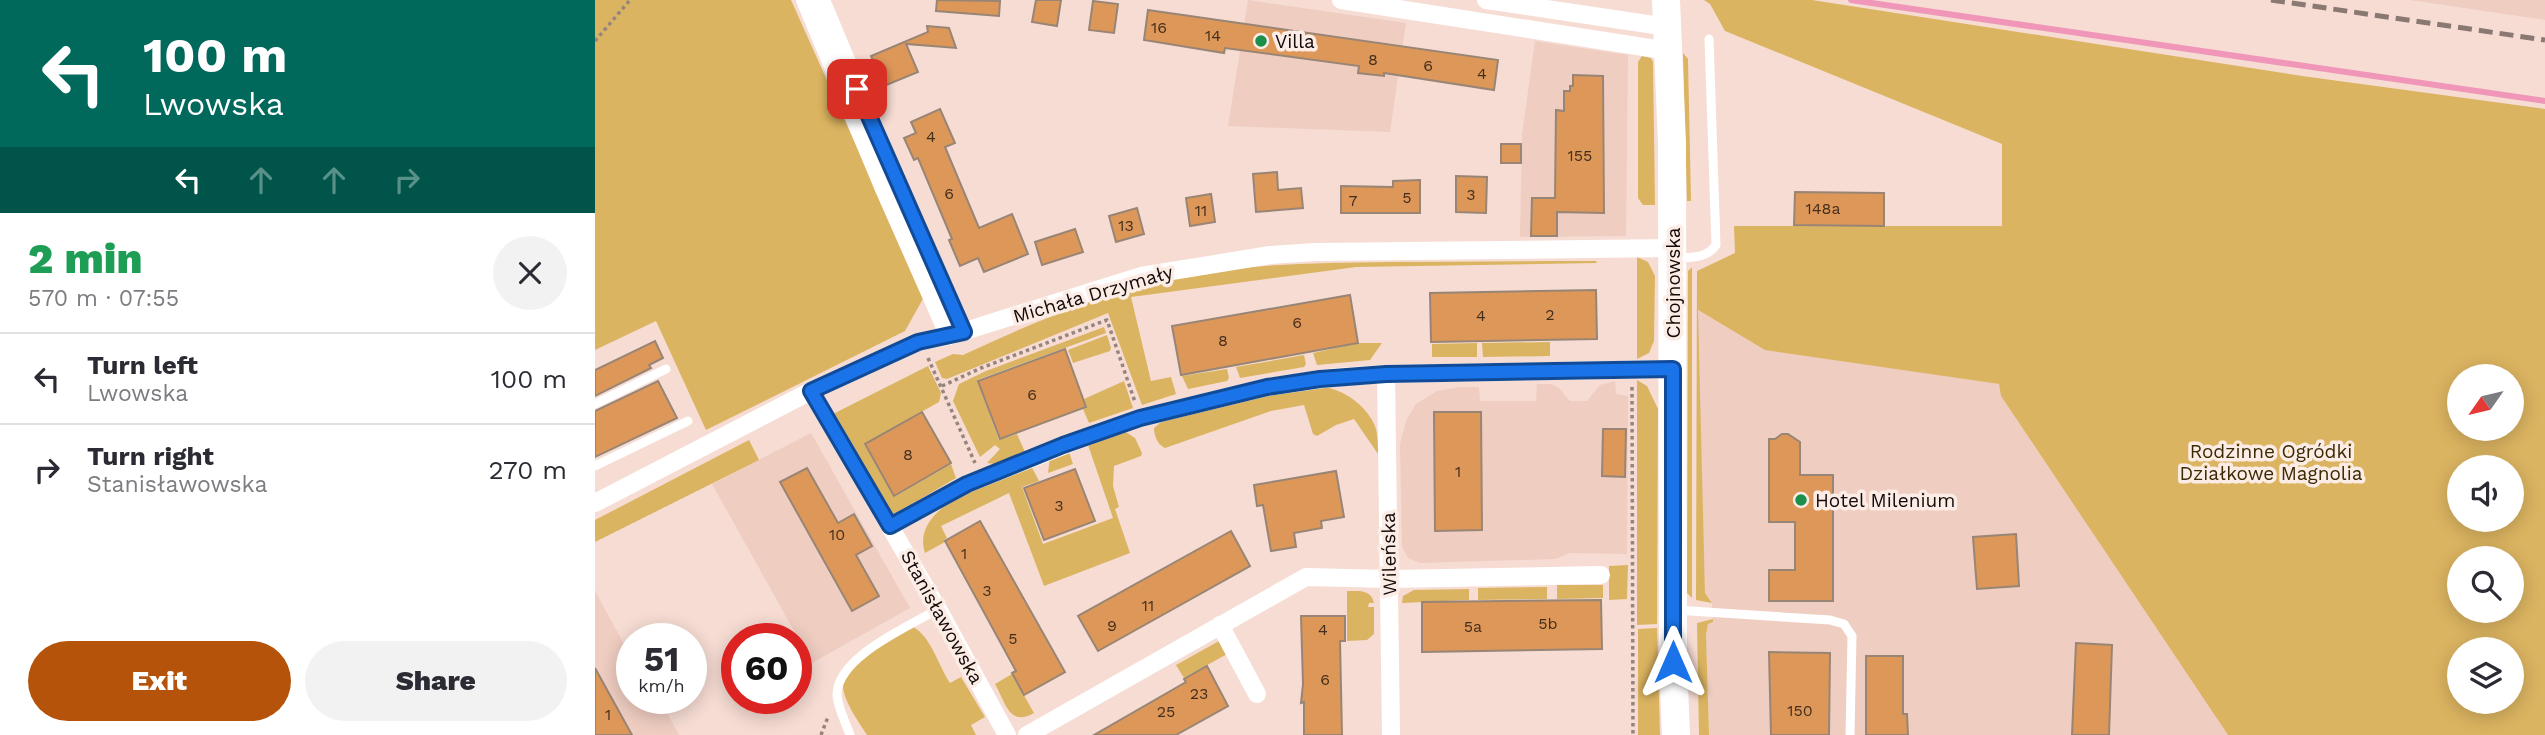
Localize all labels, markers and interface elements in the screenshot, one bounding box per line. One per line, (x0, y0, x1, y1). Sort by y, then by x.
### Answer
house number: 16 (1151, 18, 1167, 37)
text: 100 m (143, 26, 287, 84)
house number: 14 (1205, 26, 1221, 45)
icon: left (28, 28, 119, 119)
place label: Villa (1275, 30, 1315, 53)
marker: Villa (1253, 33, 1269, 49)
house number: 8 (1368, 50, 1378, 69)
house number: 6 (1423, 56, 1433, 75)
pin (827, 59, 887, 119)
house number: 4 (1477, 64, 1487, 83)
icon: arrive (838, 70, 876, 108)
text: Lwowska (143, 85, 284, 123)
house number: 4 (926, 127, 936, 146)
house number: 155 (1568, 146, 1592, 165)
icon: left (169, 161, 207, 199)
icon: ahead (242, 161, 280, 199)
icon: ahead (315, 161, 353, 199)
icon: right (388, 161, 426, 199)
house number: 6 (944, 184, 954, 203)
house number: 3 (1466, 185, 1476, 204)
house number: 5 (1402, 188, 1412, 207)
house number: 7 (1349, 191, 1358, 210)
house number: 148a (1806, 199, 1840, 218)
house number: 11 (1195, 201, 1207, 220)
house number: 13 (1118, 216, 1134, 235)
street label: Chojnowska (1662, 227, 1685, 339)
text: 2 min (28, 234, 142, 283)
button: close (493, 236, 567, 310)
street label: Michała Drzymały (1010, 260, 1176, 328)
text: 570 m · 07:55 (28, 285, 179, 312)
house number: 2 (1545, 305, 1555, 324)
house number: 4 (1476, 306, 1486, 325)
house number: 6 (1292, 313, 1302, 332)
house number: 8 (1218, 331, 1228, 350)
text: Turn left (87, 350, 198, 380)
icon: left (28, 360, 66, 398)
text: 100 m (491, 364, 567, 394)
north arrow (2447, 364, 2523, 441)
map controls (2447, 364, 2524, 714)
text: Lwowska (87, 380, 188, 407)
house number: 6 (1027, 385, 1037, 404)
park label: Rodzinne Ogródki Działkowe Magnolia (2180, 440, 2363, 485)
text: Turn right (87, 441, 214, 471)
house number: 8 (903, 445, 913, 464)
icon: right (28, 451, 66, 489)
text: 270 m (488, 455, 567, 485)
button: sound (2447, 455, 2524, 532)
house number: 1 (1455, 462, 1461, 481)
text: Stanisławowska (87, 471, 267, 498)
place label: Hotel Milenium (1815, 489, 1955, 512)
marker: Hotel Milenium (1793, 492, 1809, 508)
house number: 3 (1054, 496, 1064, 515)
street label: Wileńska (1377, 512, 1401, 596)
house number: 10 (829, 525, 845, 544)
house number: 1 (961, 544, 967, 563)
street label: Stanisławowska (896, 546, 988, 688)
button: search (2447, 546, 2524, 623)
house number: 3 (982, 581, 992, 600)
house number: 11 (1142, 596, 1154, 615)
house number: 5b (1538, 614, 1558, 633)
house number: 9 (1107, 616, 1117, 635)
house number: 5a (1464, 617, 1482, 636)
house number: 4 (1318, 620, 1328, 639)
speed limit sign: 60 (721, 623, 812, 714)
position arrow (1636, 625, 1710, 699)
house number: 5 (1008, 629, 1018, 648)
button: layers (2447, 637, 2524, 714)
text: 51 (644, 638, 679, 680)
button: Exit (28, 641, 291, 721)
button: Share (305, 641, 567, 721)
house number: 6 (1320, 670, 1330, 689)
text: km/h (638, 675, 685, 696)
house number: 23 (1190, 684, 1208, 703)
house number: 150 (1787, 701, 1813, 720)
house number: 25 (1157, 702, 1175, 721)
house number: 1 (605, 705, 611, 724)

